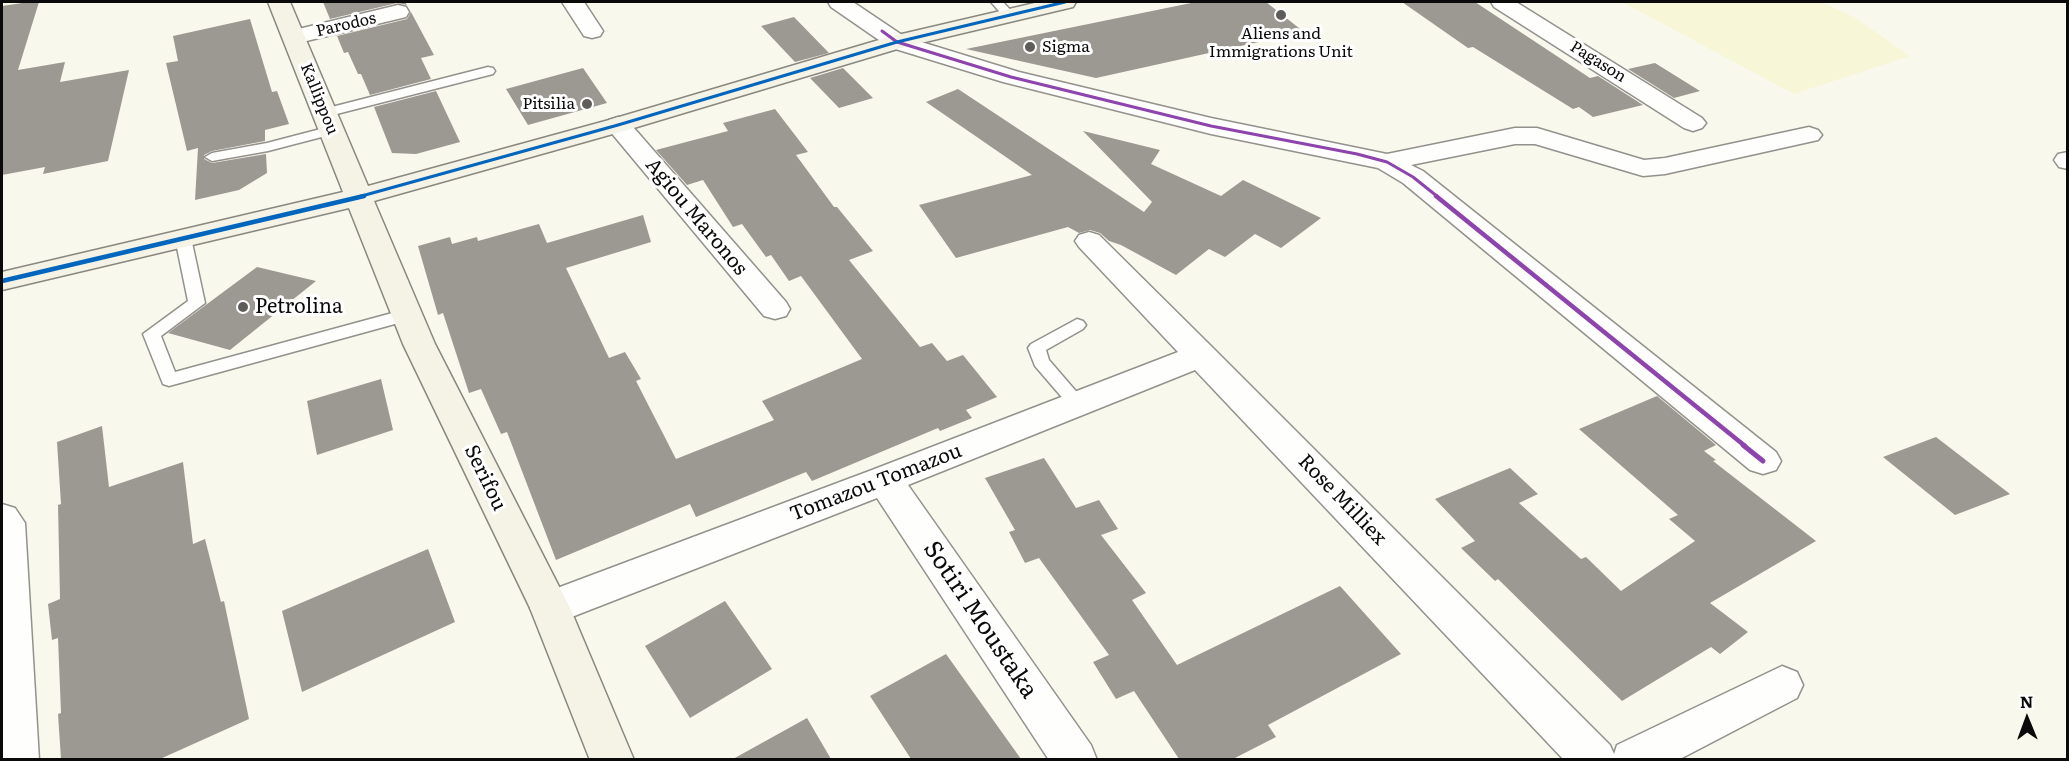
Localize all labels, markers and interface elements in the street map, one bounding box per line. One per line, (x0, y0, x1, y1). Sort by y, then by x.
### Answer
marker: Aliens and Immigrations Unit (1274, 8, 1288, 22)
street label: Parodos (314, 9, 378, 41)
place label: Aliens and Immigrations Unit (1209, 24, 1353, 62)
place label: Sigma (1042, 37, 1090, 57)
street label: Pagason (1566, 37, 1630, 87)
marker: Sigma (1023, 40, 1037, 54)
street label: Kallippou (296, 60, 342, 138)
place label: Pitsilia (523, 94, 575, 114)
marker: Pitsilia (580, 97, 594, 111)
street label: Agiou Maronos (640, 154, 752, 280)
place label: Petrolina (255, 295, 343, 319)
marker: Petrolina (236, 300, 250, 314)
street label: Tomazou Tomazou (787, 439, 965, 527)
street label: Serifou (459, 441, 511, 515)
street label: Rose Milliex (1293, 450, 1391, 550)
street label: Sotiri Moustaka (917, 536, 1043, 704)
north arrow (1997, 689, 2057, 749)
text: N (2020, 689, 2034, 713)

